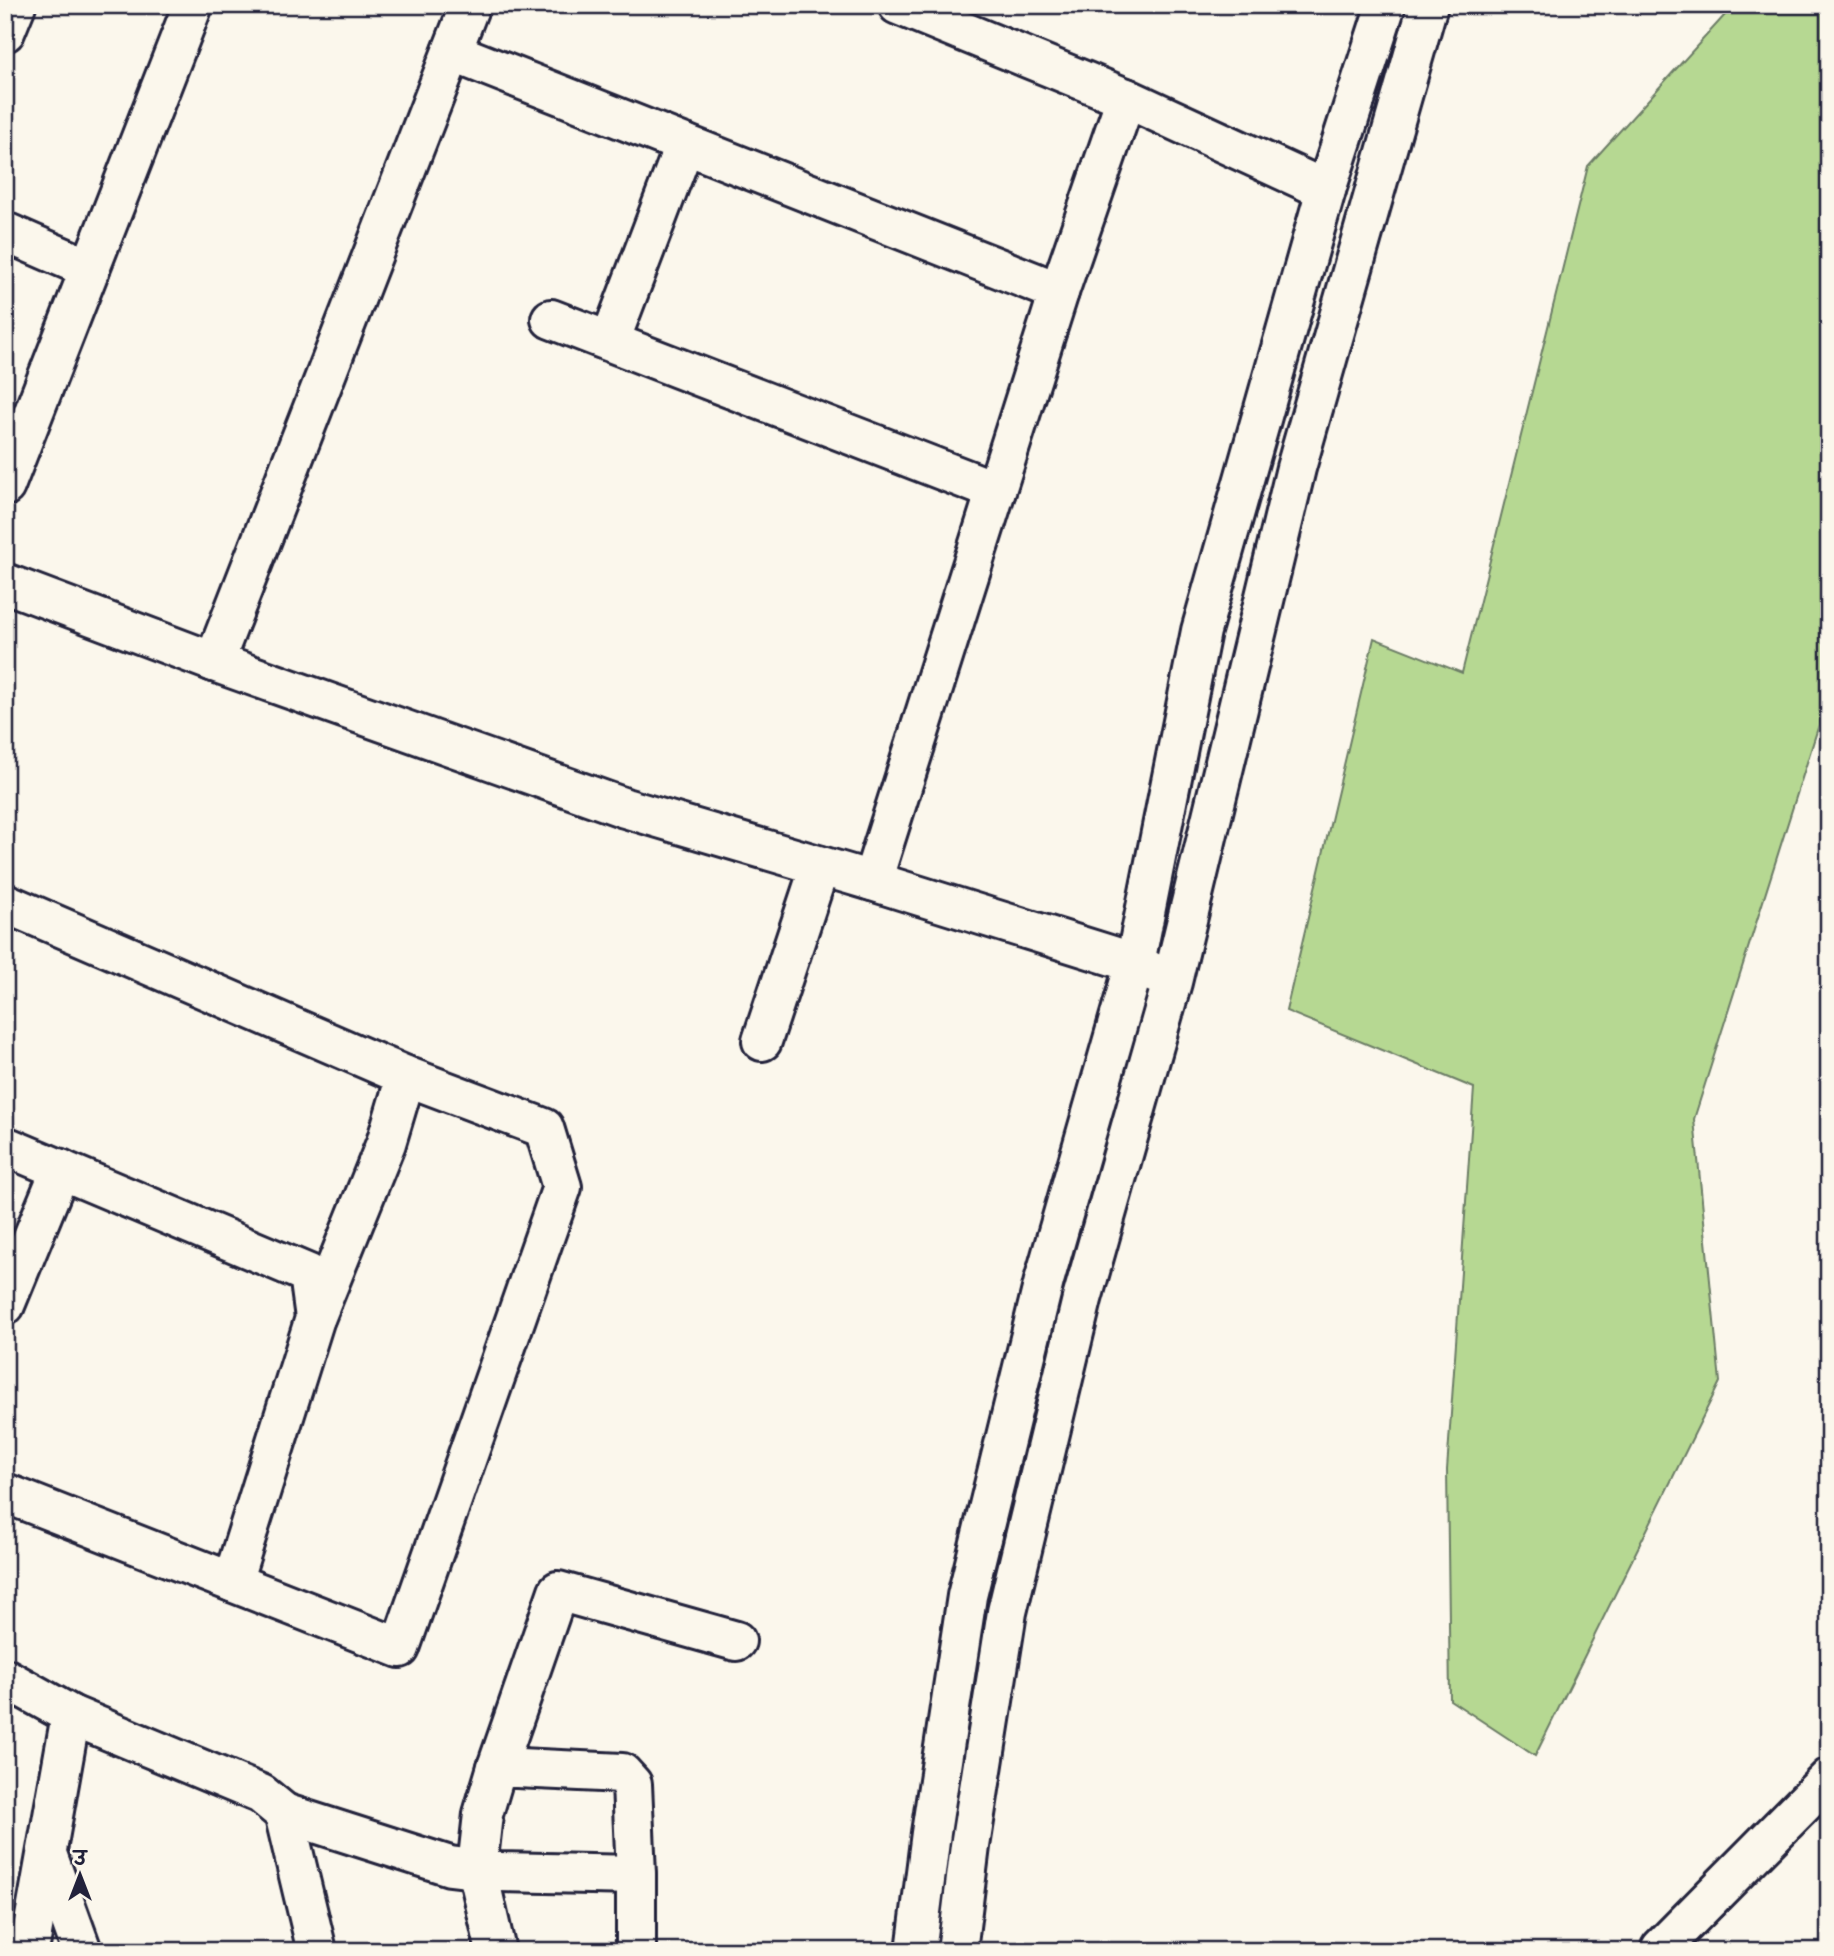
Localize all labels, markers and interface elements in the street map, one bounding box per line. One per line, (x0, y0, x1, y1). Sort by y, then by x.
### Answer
north arrow (46, 1840, 116, 1910)
text: उ (72, 1842, 89, 1875)

